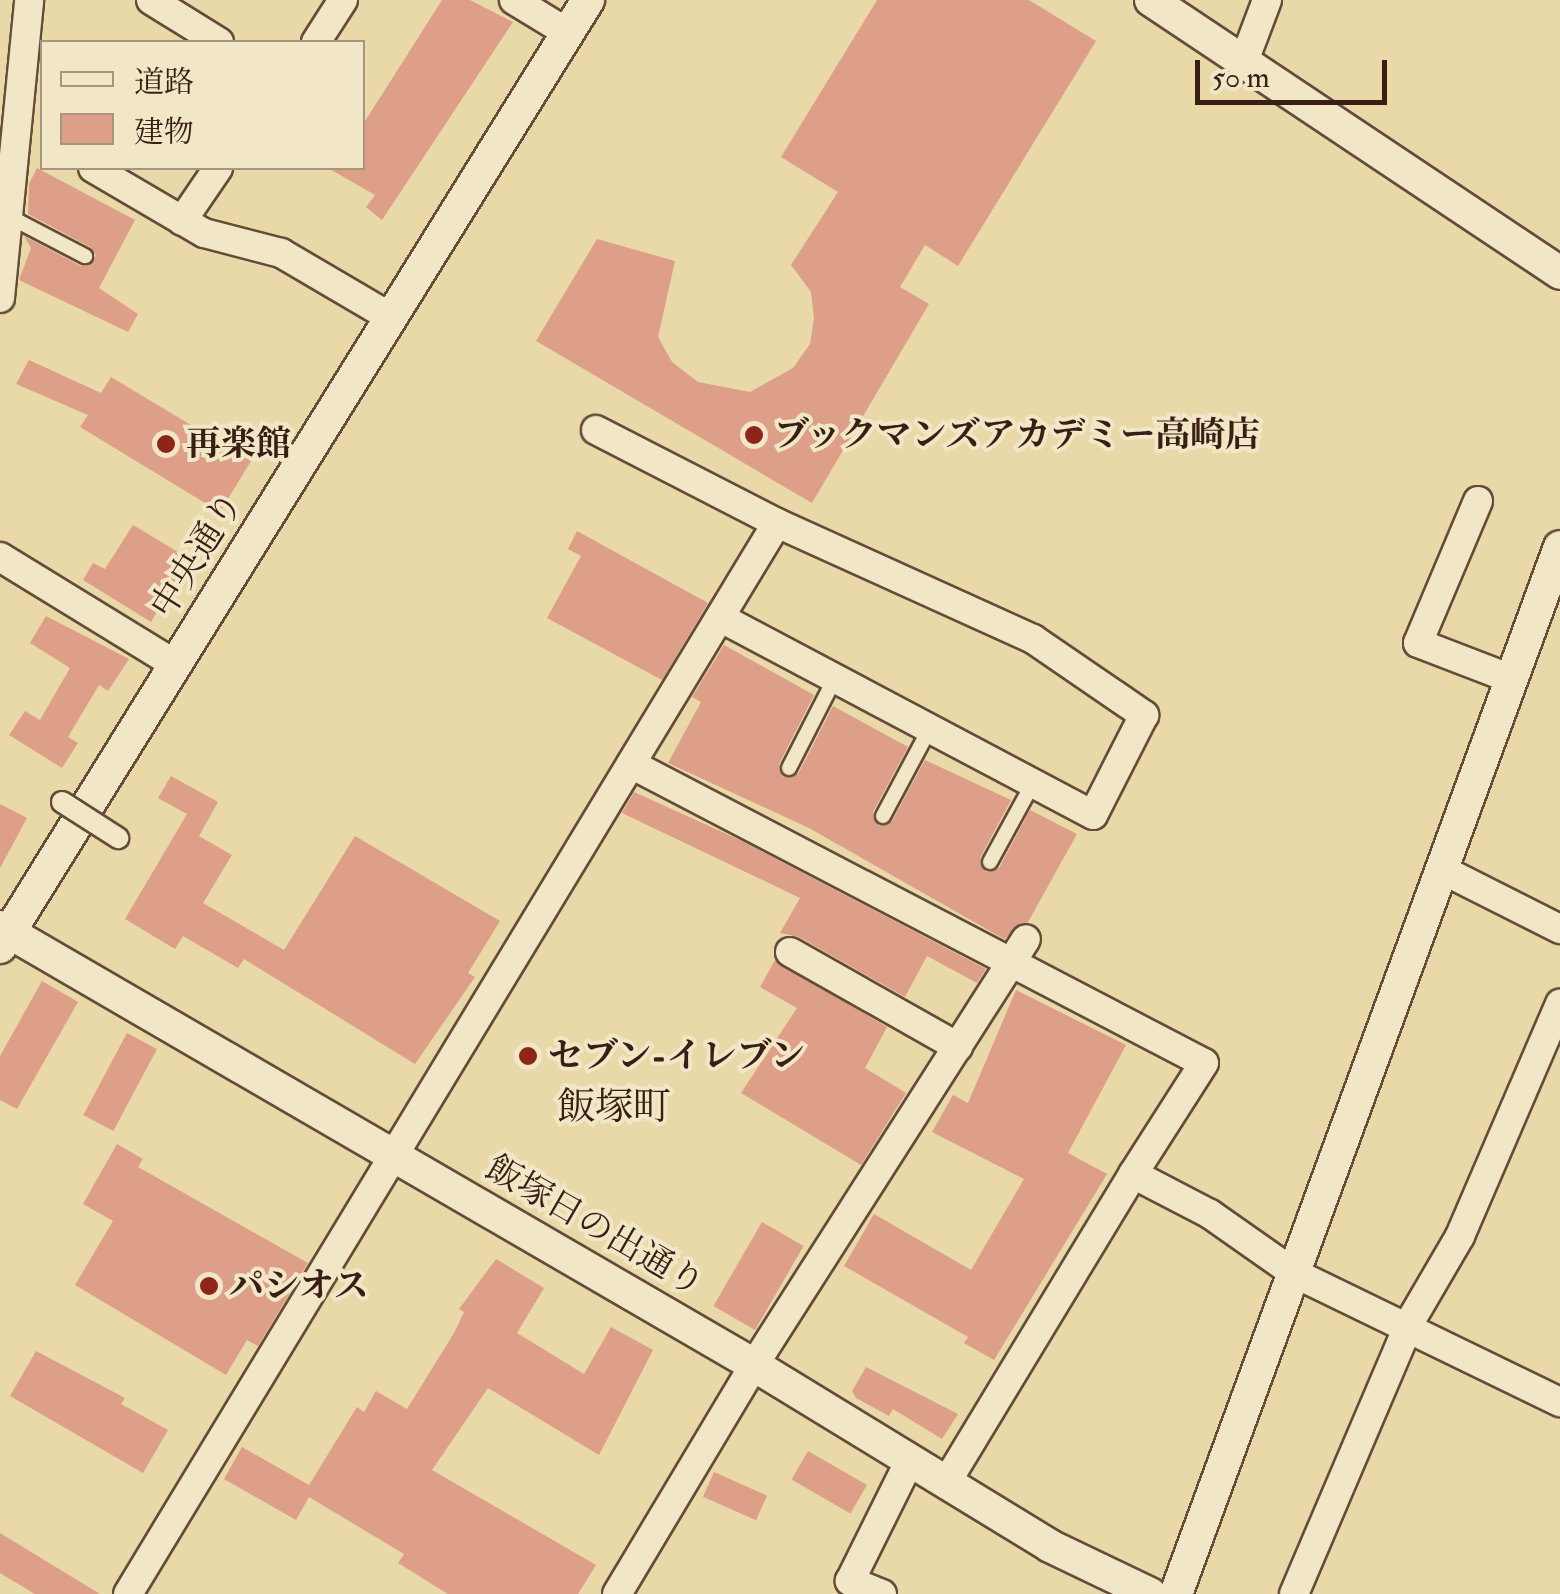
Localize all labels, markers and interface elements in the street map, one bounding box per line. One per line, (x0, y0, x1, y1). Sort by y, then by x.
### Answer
legend (40, 40, 365, 170)
scale bar (1200, 40, 1392, 102)
text: 50 m (1212, 59, 1270, 96)
text: 道路 (134, 64, 194, 101)
text: 建物 (134, 114, 194, 151)
place label: ブックマンズアカデミー高崎店 (774, 414, 1264, 456)
place label: 再楽館 (186, 423, 291, 465)
marker: ブックマンズアカデミー高崎店 (743, 424, 765, 446)
marker: 再楽館 (155, 433, 177, 455)
street label: 中央通り (142, 485, 252, 625)
place label: セブン-イレブン (548, 1035, 808, 1077)
marker: セブン-イレブン (517, 1045, 539, 1067)
district label: 飯塚町 (557, 1085, 671, 1131)
street label: 飯塚日の出通り (478, 1147, 712, 1305)
place label: パシオス (229, 1265, 369, 1307)
marker: パシオス (198, 1275, 220, 1297)

